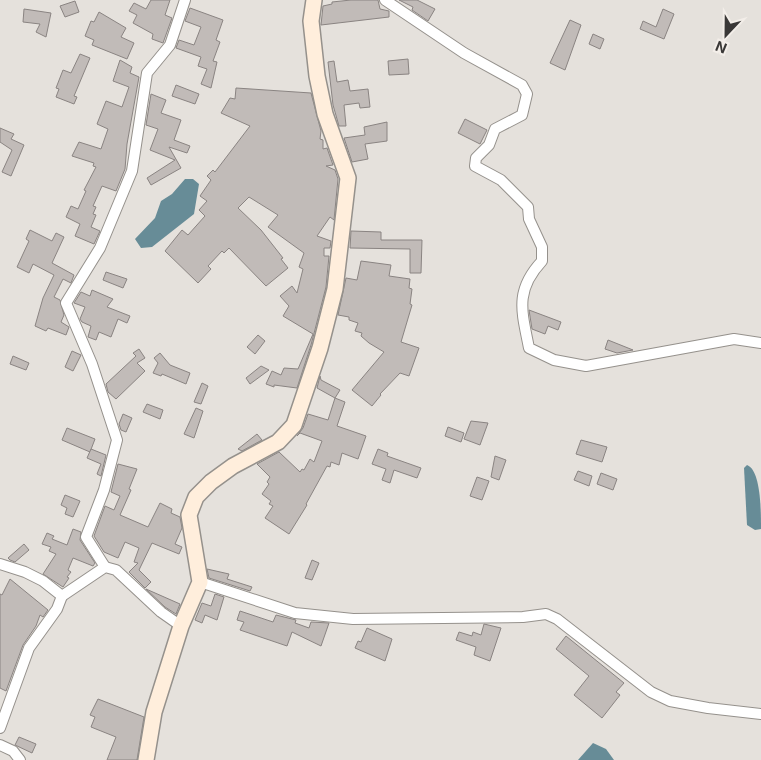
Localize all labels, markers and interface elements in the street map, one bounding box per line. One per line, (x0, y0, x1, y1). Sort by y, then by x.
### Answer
north arrow (701, 10, 751, 60)
text: N (713, 38, 729, 57)

